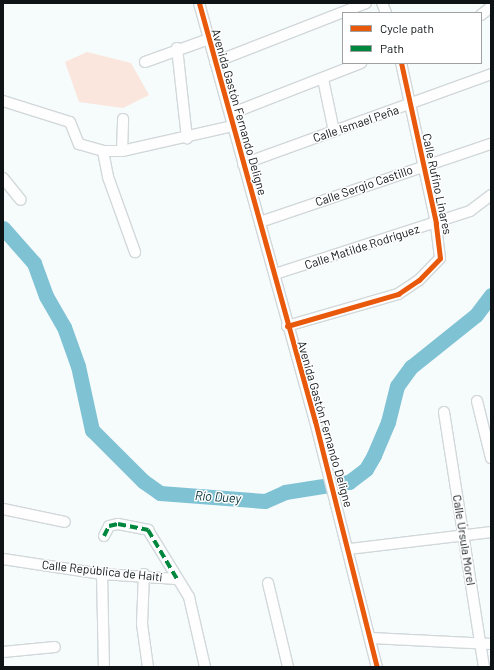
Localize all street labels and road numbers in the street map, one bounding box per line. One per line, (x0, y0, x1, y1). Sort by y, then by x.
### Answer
street label: Avenida Gastón Fernando Deligne (208, 27, 270, 197)
street label: Calle Ismael Peña (311, 103, 401, 145)
street label: Calle Rufino Linares (419, 132, 455, 236)
street label: Calle Sergio Castillo (313, 163, 415, 209)
street label: Calle Matilde Rodríguez (303, 222, 421, 272)
street label: Avenida Gastón Fernando Deligne (294, 339, 356, 509)
street label: Calle Úrsula Morel (450, 494, 478, 586)
street label: Calle República de Haití (41, 558, 163, 584)

